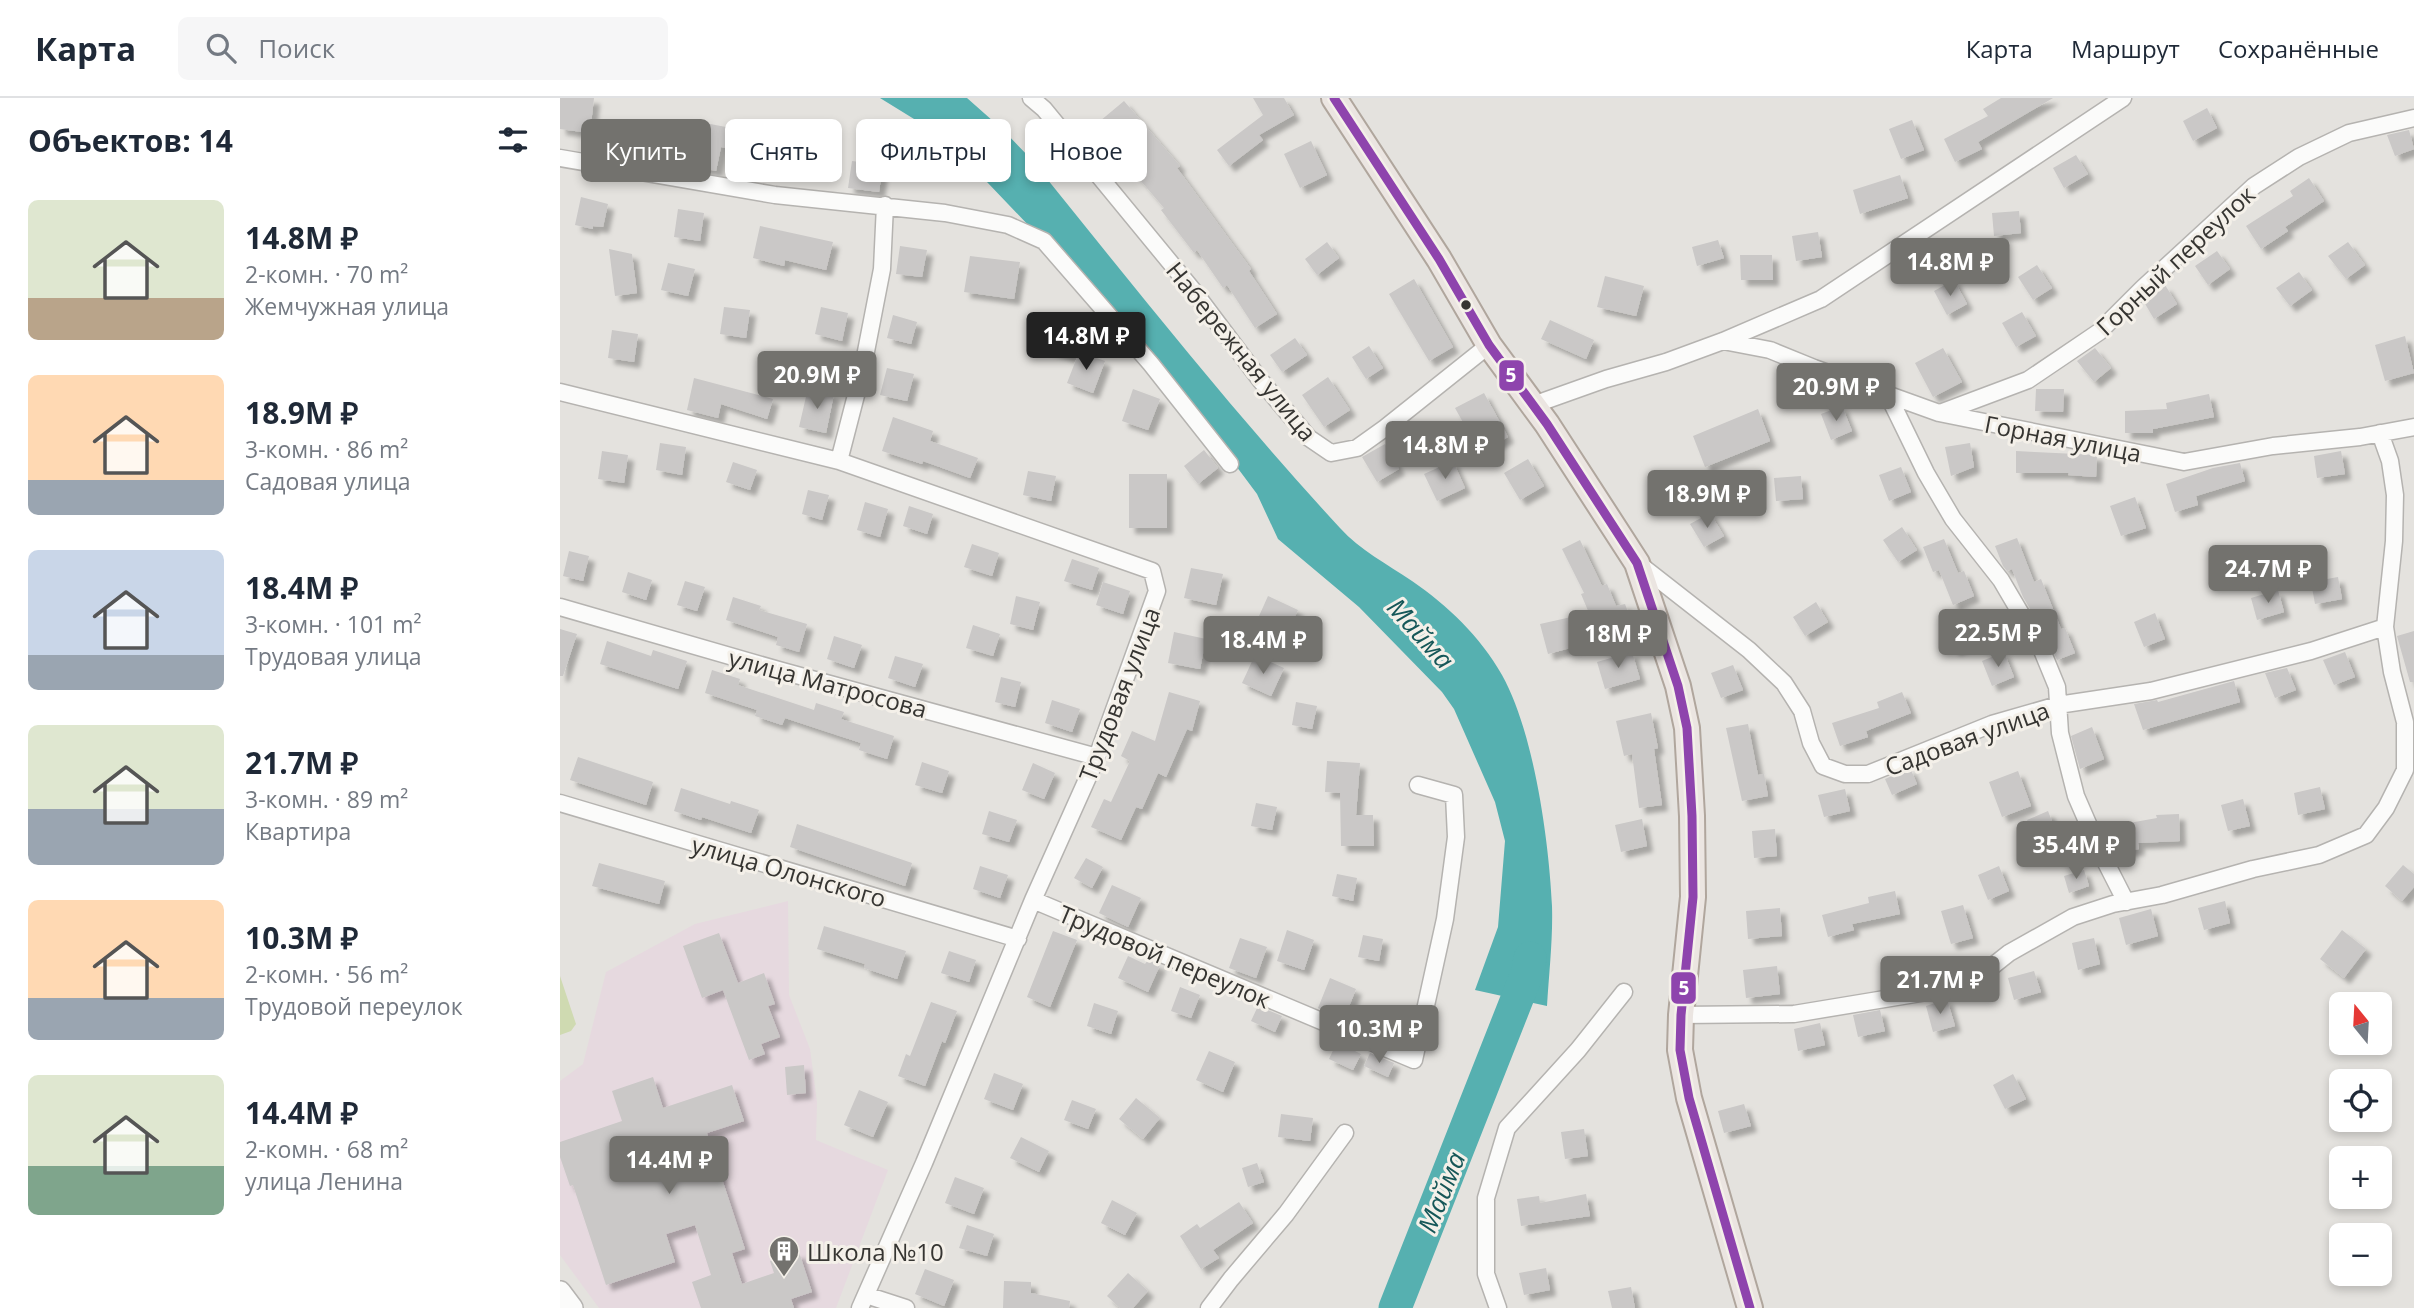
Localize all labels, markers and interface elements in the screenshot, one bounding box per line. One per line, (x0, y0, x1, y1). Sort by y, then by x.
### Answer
search box (178, 17, 668, 80)
text: Карта (35, 26, 136, 71)
icon: search (202, 29, 240, 67)
text: Поиск (258, 30, 335, 66)
text: Карта (1966, 32, 2033, 65)
text: Маршрут (2071, 32, 2180, 65)
text: Сохранённые (2218, 32, 2379, 65)
chip: Купить (581, 119, 711, 182)
chip: Снять (725, 119, 842, 182)
chip: Фильтры (856, 119, 1011, 182)
chip: Новое (1025, 119, 1147, 182)
text: Объектов: 14 (28, 120, 233, 161)
icon: filters (494, 121, 532, 159)
street label: Горный переулок (2088, 177, 2262, 342)
text: 14.8M ₽ (245, 217, 359, 258)
icon: home (84, 228, 168, 312)
pin: 14.8M ₽ (1885, 238, 2015, 298)
text: 14.8M ₽ (1906, 245, 1994, 277)
street label: Набережная улица (1159, 254, 1325, 448)
text: 2-комн. · 70 m² (245, 258, 408, 290)
text: Жемчужная улица (245, 290, 449, 322)
unlabelled marker (1459, 298, 1473, 312)
pin: 14.8M ₽ (1021, 313, 1151, 372)
text: 14.8M ₽ (1042, 319, 1130, 351)
pin: 20.9M ₽ (752, 352, 882, 411)
text: 20.9M ₽ (773, 358, 861, 390)
line badge: 5 (1498, 359, 1525, 392)
text: 5 (1506, 362, 1516, 388)
pin: 20.9M ₽ (1771, 364, 1901, 423)
text: 20.9M ₽ (1792, 370, 1880, 402)
text: 18.9M ₽ (245, 392, 359, 433)
icon: home (84, 403, 168, 487)
street label: Горная улица (1982, 407, 2144, 469)
pin: 14.8M ₽ (1380, 422, 1510, 481)
text: 14.8M ₽ (1401, 428, 1489, 460)
text: 3-комн. · 86 m² (245, 433, 408, 465)
text: Садовая улица (245, 465, 411, 497)
pin: 18.9M ₽ (1642, 470, 1772, 530)
text: 18.9M ₽ (1663, 477, 1751, 509)
pin: 24.7M ₽ (2203, 546, 2333, 605)
text: 24.7M ₽ (2224, 552, 2312, 584)
text: 18.4M ₽ (245, 567, 359, 608)
icon: home (84, 578, 168, 662)
water label: Майма (1379, 590, 1463, 677)
street label: Трудовая улица (1071, 602, 1167, 786)
text: 3-комн. · 101 m² (245, 608, 421, 640)
pin: 18M ₽ (1569, 610, 1667, 670)
pin: 22.5M ₽ (1933, 610, 2063, 669)
pin: 18.4M ₽ (1198, 616, 1328, 676)
text: 22.5M ₽ (1954, 616, 2042, 648)
text: 18M ₽ (1584, 617, 1652, 649)
text: 18.4M ₽ (1219, 623, 1307, 655)
text: Трудовая улица (245, 640, 422, 672)
street label: улица Матросова (725, 641, 931, 725)
street label: Садовая улица (1880, 693, 2054, 783)
text: 21.7M ₽ (245, 742, 359, 783)
icon: home (84, 753, 168, 837)
text: 3-комн. · 89 m² (245, 783, 408, 815)
text: Квартира (245, 815, 351, 847)
pin: 35.4M ₽ (2011, 822, 2141, 881)
street label: улица Олонского (688, 827, 890, 915)
text: 35.4M ₽ (2032, 828, 2120, 860)
street label: Трудовой переулок (1054, 896, 1276, 1016)
text: 10.3M ₽ (245, 917, 359, 958)
icon: home (84, 928, 168, 1012)
pin: 21.7M ₽ (1875, 956, 2005, 1016)
text: 2-комн. · 56 m² (245, 958, 408, 990)
text: 21.7M ₽ (1896, 963, 1984, 995)
line badge: 5 (1670, 971, 1697, 1005)
text: 5 (1679, 975, 1689, 1001)
text: Трудовой переулок (245, 990, 463, 1022)
north arrow (2329, 992, 2392, 1055)
map controls (2329, 992, 2392, 1286)
pin: 10.3M ₽ (1314, 1006, 1444, 1065)
text: 10.3M ₽ (1335, 1012, 1423, 1044)
button: locate (2329, 1069, 2392, 1132)
text: 14.4M ₽ (245, 1092, 359, 1133)
icon: home (84, 1103, 168, 1187)
text: 2-комн. · 68 m² (245, 1133, 408, 1165)
pin: 14.4M ₽ (604, 1136, 734, 1196)
text: 14.4M ₽ (625, 1143, 713, 1175)
water label: Майма (1409, 1146, 1474, 1238)
button: + (2329, 1146, 2392, 1209)
text: улица Ленина (245, 1165, 403, 1197)
button: − (2329, 1223, 2392, 1286)
building icon: Школа №10 (767, 1234, 801, 1278)
place label: Школа №10 (807, 1235, 944, 1268)

